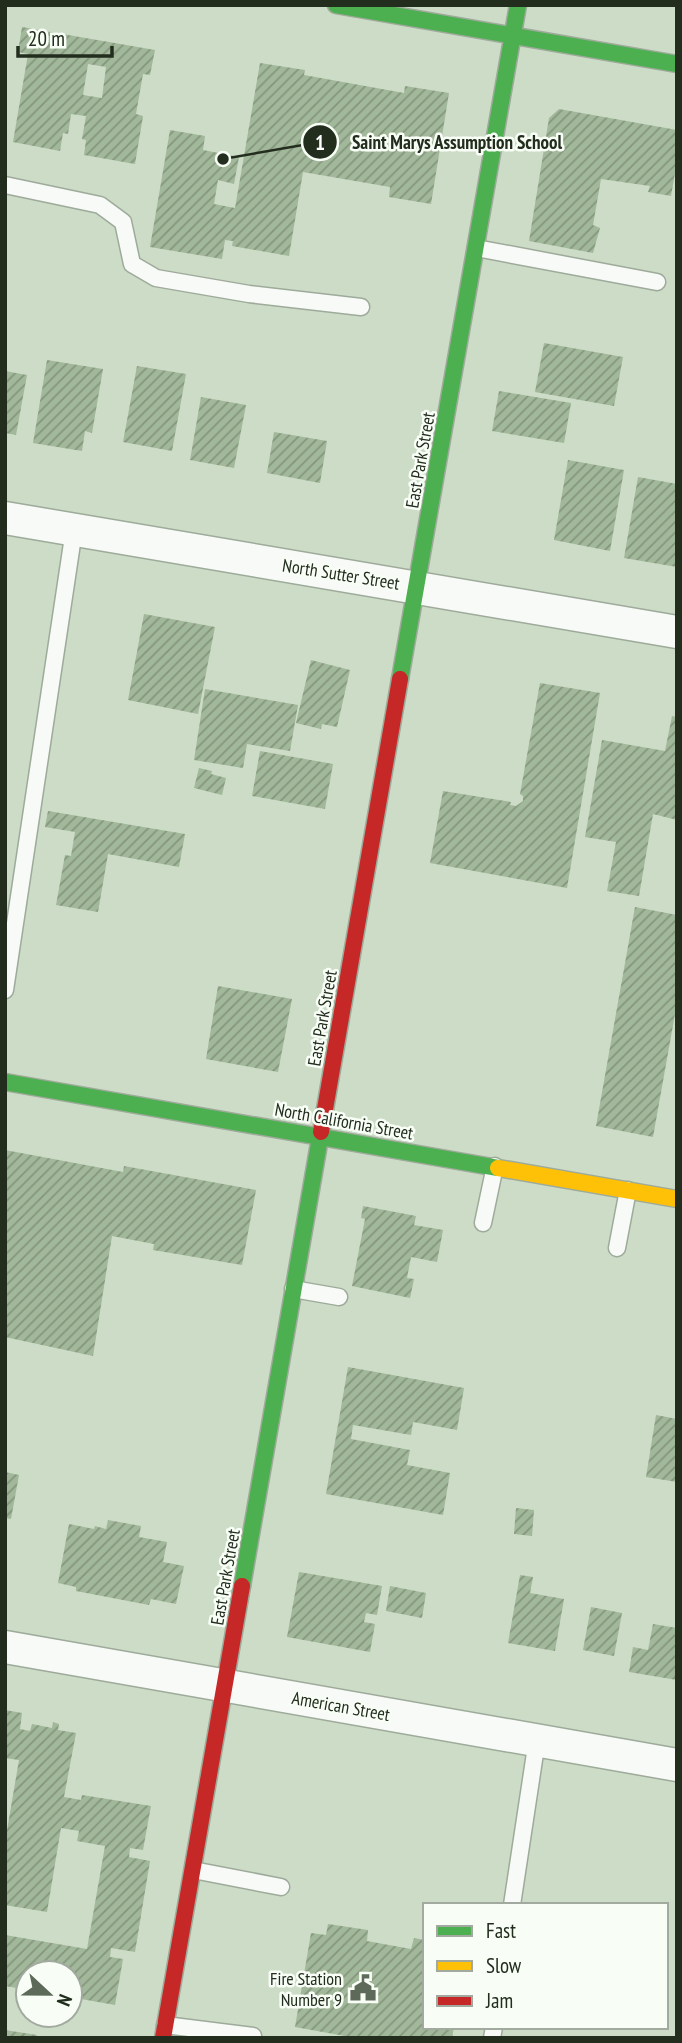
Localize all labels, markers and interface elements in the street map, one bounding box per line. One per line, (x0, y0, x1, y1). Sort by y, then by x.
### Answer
scale bar (18, 14, 112, 58)
text: 20 m (28, 25, 65, 52)
callout: Saint Marys Assumption School (302, 122, 576, 162)
text: 1 (315, 129, 325, 156)
text: Saint Marys Assumption School (352, 130, 562, 154)
street label: East Park Street (400, 410, 440, 510)
street label: North Sutter Street (281, 553, 401, 595)
street label: East Park Street (302, 968, 342, 1068)
street label: North California Street (273, 1098, 415, 1144)
street label: East Park Street (205, 1527, 245, 1627)
street label: American Street (290, 1686, 392, 1726)
legend (423, 1903, 668, 2029)
text: Fast (486, 1917, 516, 1944)
text: Slow (486, 1952, 522, 1979)
north arrow (14, 1959, 84, 2029)
place label: Fire Station Number 9 (270, 1967, 342, 2011)
public building icon: Fire Station Number 9 (348, 1973, 378, 2003)
text: Jam (485, 1987, 513, 2014)
text: N (52, 1991, 78, 2010)

